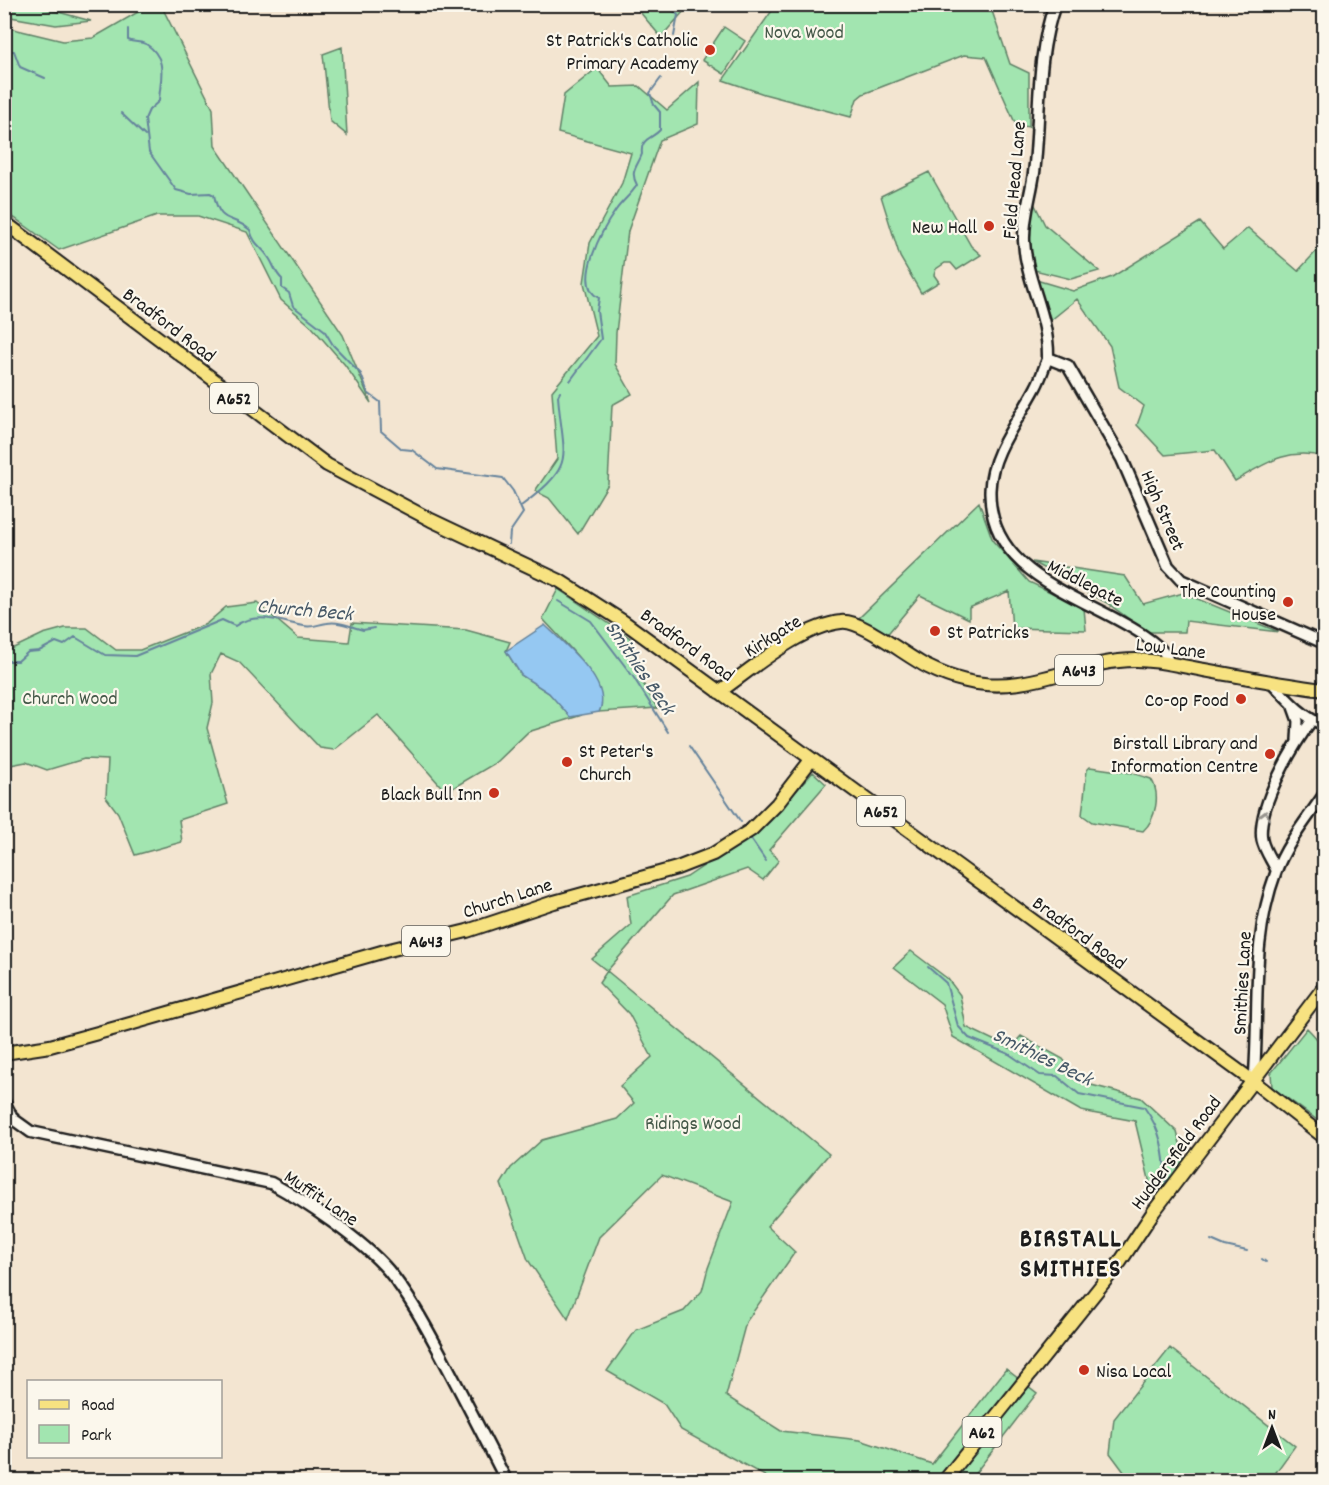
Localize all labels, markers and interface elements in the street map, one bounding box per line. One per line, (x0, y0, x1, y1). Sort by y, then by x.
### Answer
park label: Nova Wood (764, 20, 844, 48)
place label: St Patrick's Catholic Primary Academy (546, 28, 699, 79)
marker: St Patrick's Catholic Primary Academy (703, 43, 717, 57)
street label: Field Head Lane (997, 120, 1035, 240)
place label: New Hall (912, 215, 977, 243)
marker: New Hall (982, 219, 996, 233)
street label: Bradford Road (116, 282, 221, 371)
road number: A652 (210, 383, 258, 413)
street label: High Street (1132, 467, 1191, 556)
street label: Middlegate (1042, 554, 1128, 616)
place label: The Counting House (1180, 579, 1276, 630)
water label: Church Beck (256, 593, 356, 631)
marker: The Counting House (1281, 595, 1295, 609)
street label: Bradford Road (633, 603, 739, 690)
street label: Kirkgate (740, 609, 808, 666)
water label: Smithies Beck (596, 616, 682, 724)
place label: St Patricks (947, 620, 1029, 648)
marker: St Patricks (928, 624, 942, 638)
street label: Low Lane (1134, 632, 1207, 668)
road number: A643 (1055, 655, 1103, 685)
park label: Church Wood (22, 686, 118, 714)
place label: Co-op Food (1145, 688, 1229, 716)
marker: Co-op Food (1234, 692, 1248, 706)
place label: Birstall Library and Information Centre (1111, 731, 1258, 782)
place label: St Peter's Church (579, 739, 654, 790)
marker: Birstall Library and Information Centre (1263, 747, 1277, 761)
marker: St Peter's Church (560, 755, 574, 769)
place label: Black Bull Inn (381, 782, 482, 810)
marker: Black Bull Inn (487, 786, 501, 800)
road number: A652 (857, 796, 905, 826)
one-way arrow (1258, 810, 1271, 820)
street label: Church Lane (460, 872, 556, 927)
street label: Bradford Road (1025, 891, 1131, 978)
road number: A643 (402, 926, 450, 956)
street label: Smithies Lane (1227, 930, 1261, 1036)
water label: Smithies Beck (987, 1022, 1099, 1097)
street label: Huddersfield Road (1125, 1091, 1230, 1217)
park label: Ridings Wood (645, 1111, 741, 1139)
street label: Muffit Lane (277, 1164, 363, 1235)
district label: BIRSTALL SMITHIES (1020, 1222, 1122, 1289)
place label: Nisa Local (1096, 1359, 1171, 1387)
marker: Nisa Local (1077, 1363, 1091, 1377)
legend (27, 1380, 222, 1458)
text: Road (81, 1394, 115, 1419)
north arrow (1242, 1398, 1302, 1458)
text: N (1268, 1404, 1276, 1427)
road number: A62 (962, 1417, 1002, 1447)
text: Park (81, 1424, 112, 1449)

